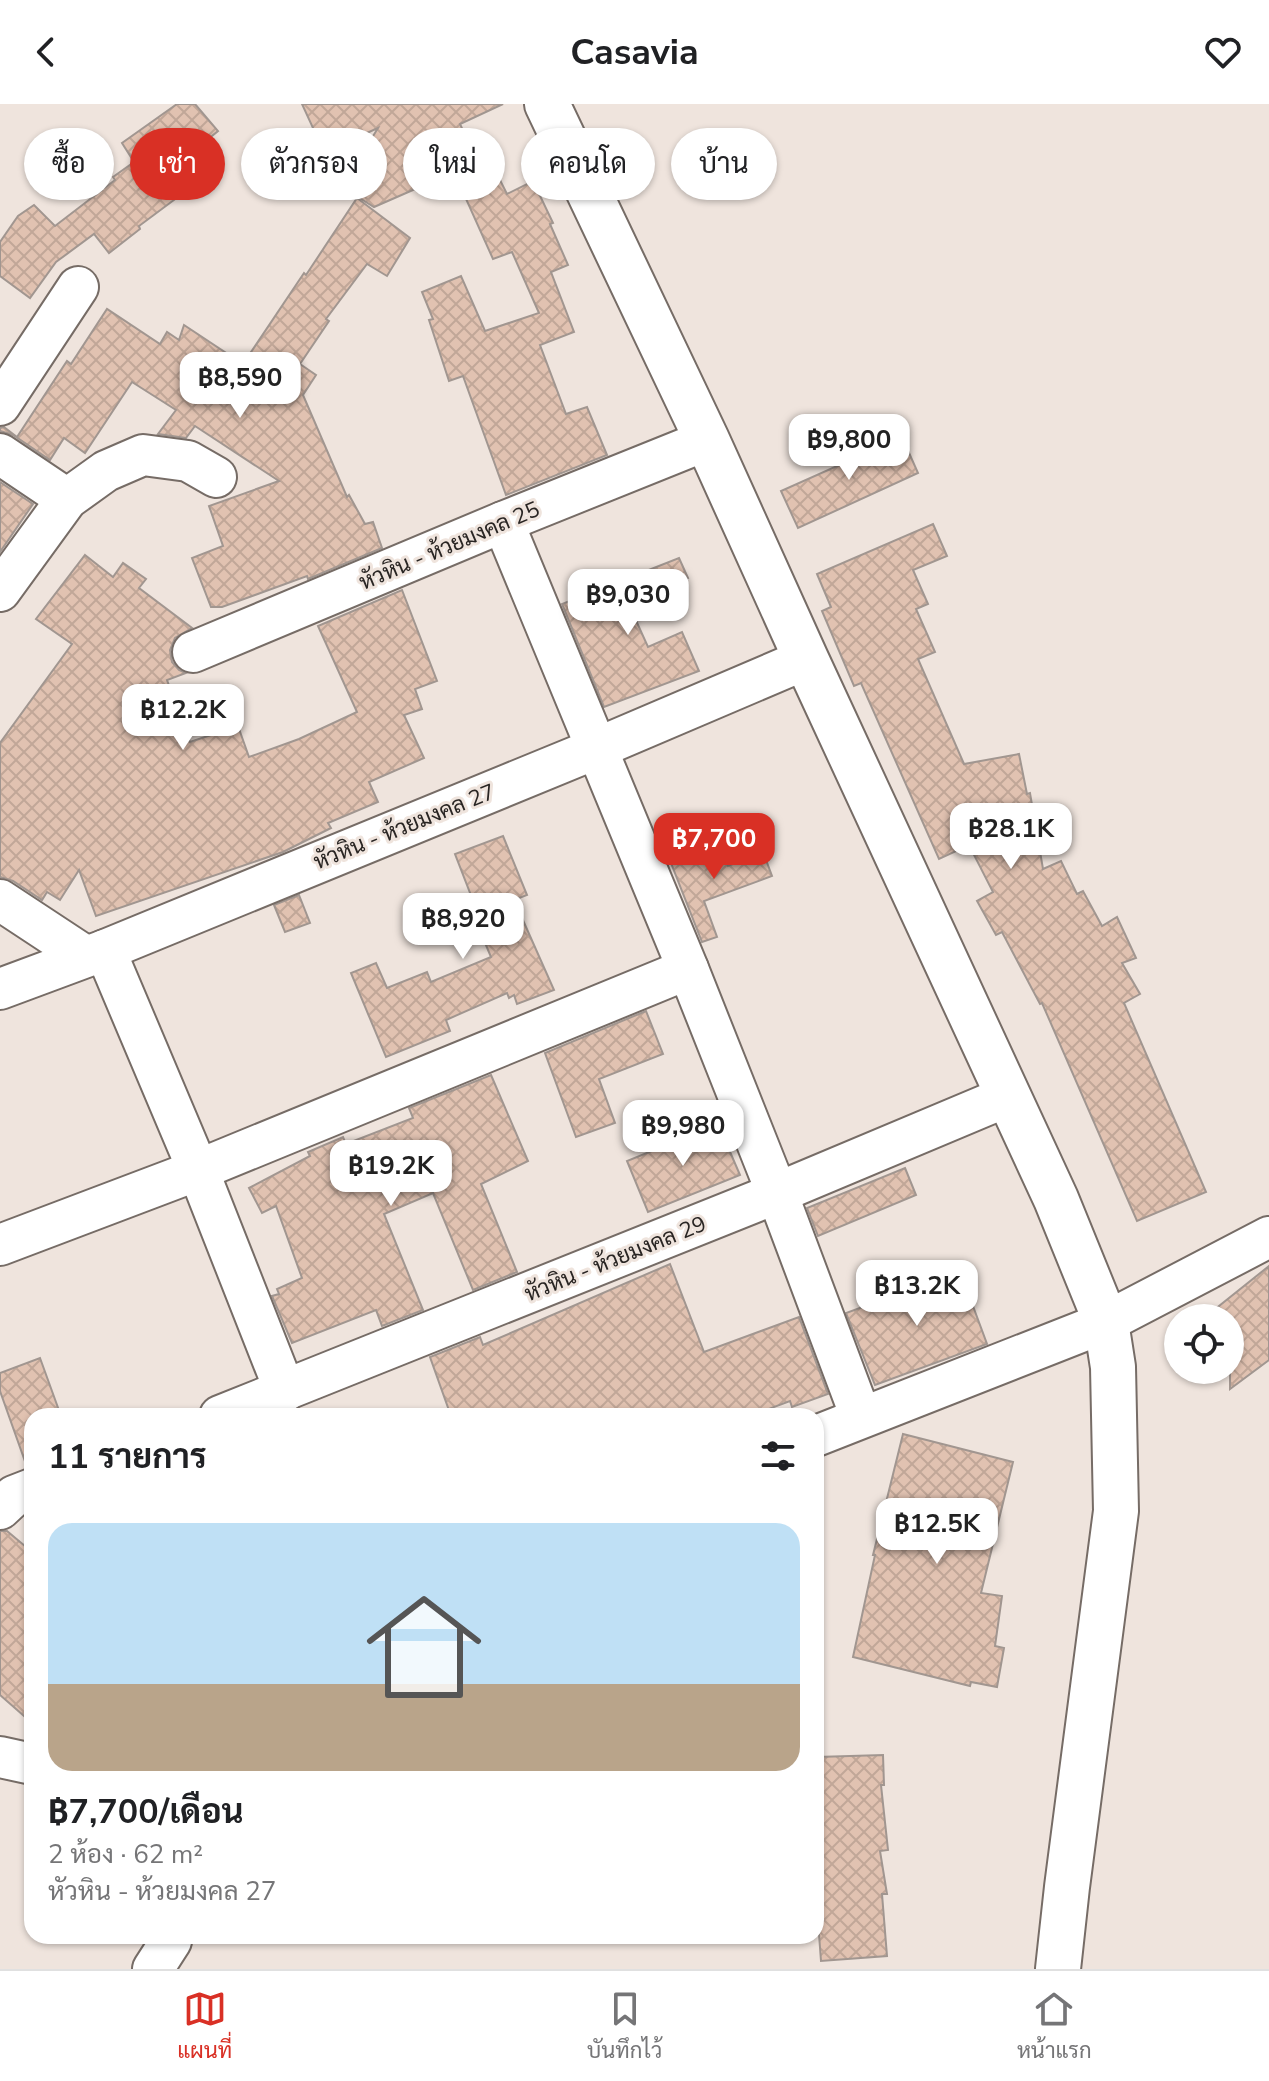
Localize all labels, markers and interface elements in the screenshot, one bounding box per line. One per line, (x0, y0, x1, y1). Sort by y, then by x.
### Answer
text: Casavia (570, 28, 699, 77)
icon: back (24, 30, 68, 74)
icon: heart (1201, 30, 1245, 74)
chip: ซื้อ (24, 128, 114, 200)
chip: เช่า (130, 128, 225, 200)
chip: ตัวกรอง (241, 128, 387, 200)
chip: ใหม่ (403, 128, 505, 200)
chip: คอนโด (521, 128, 655, 200)
chip: บ้าน (671, 128, 777, 200)
pin: ฿8,590 (175, 352, 305, 420)
text: ฿8,590 (198, 360, 282, 395)
pin: ฿9,800 (784, 414, 914, 482)
text: ฿9,800 (807, 422, 891, 457)
street label: หัวหิน - ห้วยมงคล 25 (355, 494, 544, 597)
pin: ฿9,030 (563, 569, 693, 637)
text: ฿9,030 (586, 577, 670, 612)
pin: ฿12.2K (118, 684, 248, 752)
text: ฿12.2K (140, 692, 226, 727)
street label: หัวหิน - ห้วยมงคล 27 (309, 777, 500, 877)
pin: ฿28.1K (946, 803, 1076, 871)
text: ฿28.1K (968, 811, 1054, 846)
pin: ฿7,700 (649, 813, 779, 881)
text: ฿7,700 (672, 821, 756, 856)
pin: ฿8,920 (398, 893, 528, 961)
text: ฿8,920 (421, 901, 505, 936)
pin: ฿9,980 (618, 1100, 748, 1168)
text: ฿9,980 (641, 1108, 725, 1143)
pin: ฿19.2K (326, 1140, 456, 1208)
text: ฿19.2K (348, 1148, 434, 1183)
street label: หัวหิน - ห้วยมงคล 29 (520, 1209, 711, 1309)
pin: ฿13.2K (852, 1260, 982, 1328)
text: ฿13.2K (874, 1268, 960, 1303)
map controls (1164, 1304, 1244, 1384)
button: locate (1164, 1304, 1244, 1384)
text: 11 รายการ (48, 1434, 207, 1480)
icon: filters (756, 1434, 800, 1478)
pin: ฿12.5K (872, 1498, 1002, 1566)
text: ฿12.5K (894, 1506, 980, 1541)
icon: home (352, 1575, 496, 1719)
text: ฿7,700/เดือน (48, 1789, 244, 1835)
text: 2 ห้อง · 62 m² (48, 1837, 203, 1872)
text: หัวหิน - ห้วยมงคล 27 (48, 1874, 276, 1909)
tab: แผนที่ (177, 1987, 232, 2066)
tab: บันทึกไว้ (587, 1987, 662, 2066)
tab: หน้าแรก (1017, 1987, 1092, 2066)

